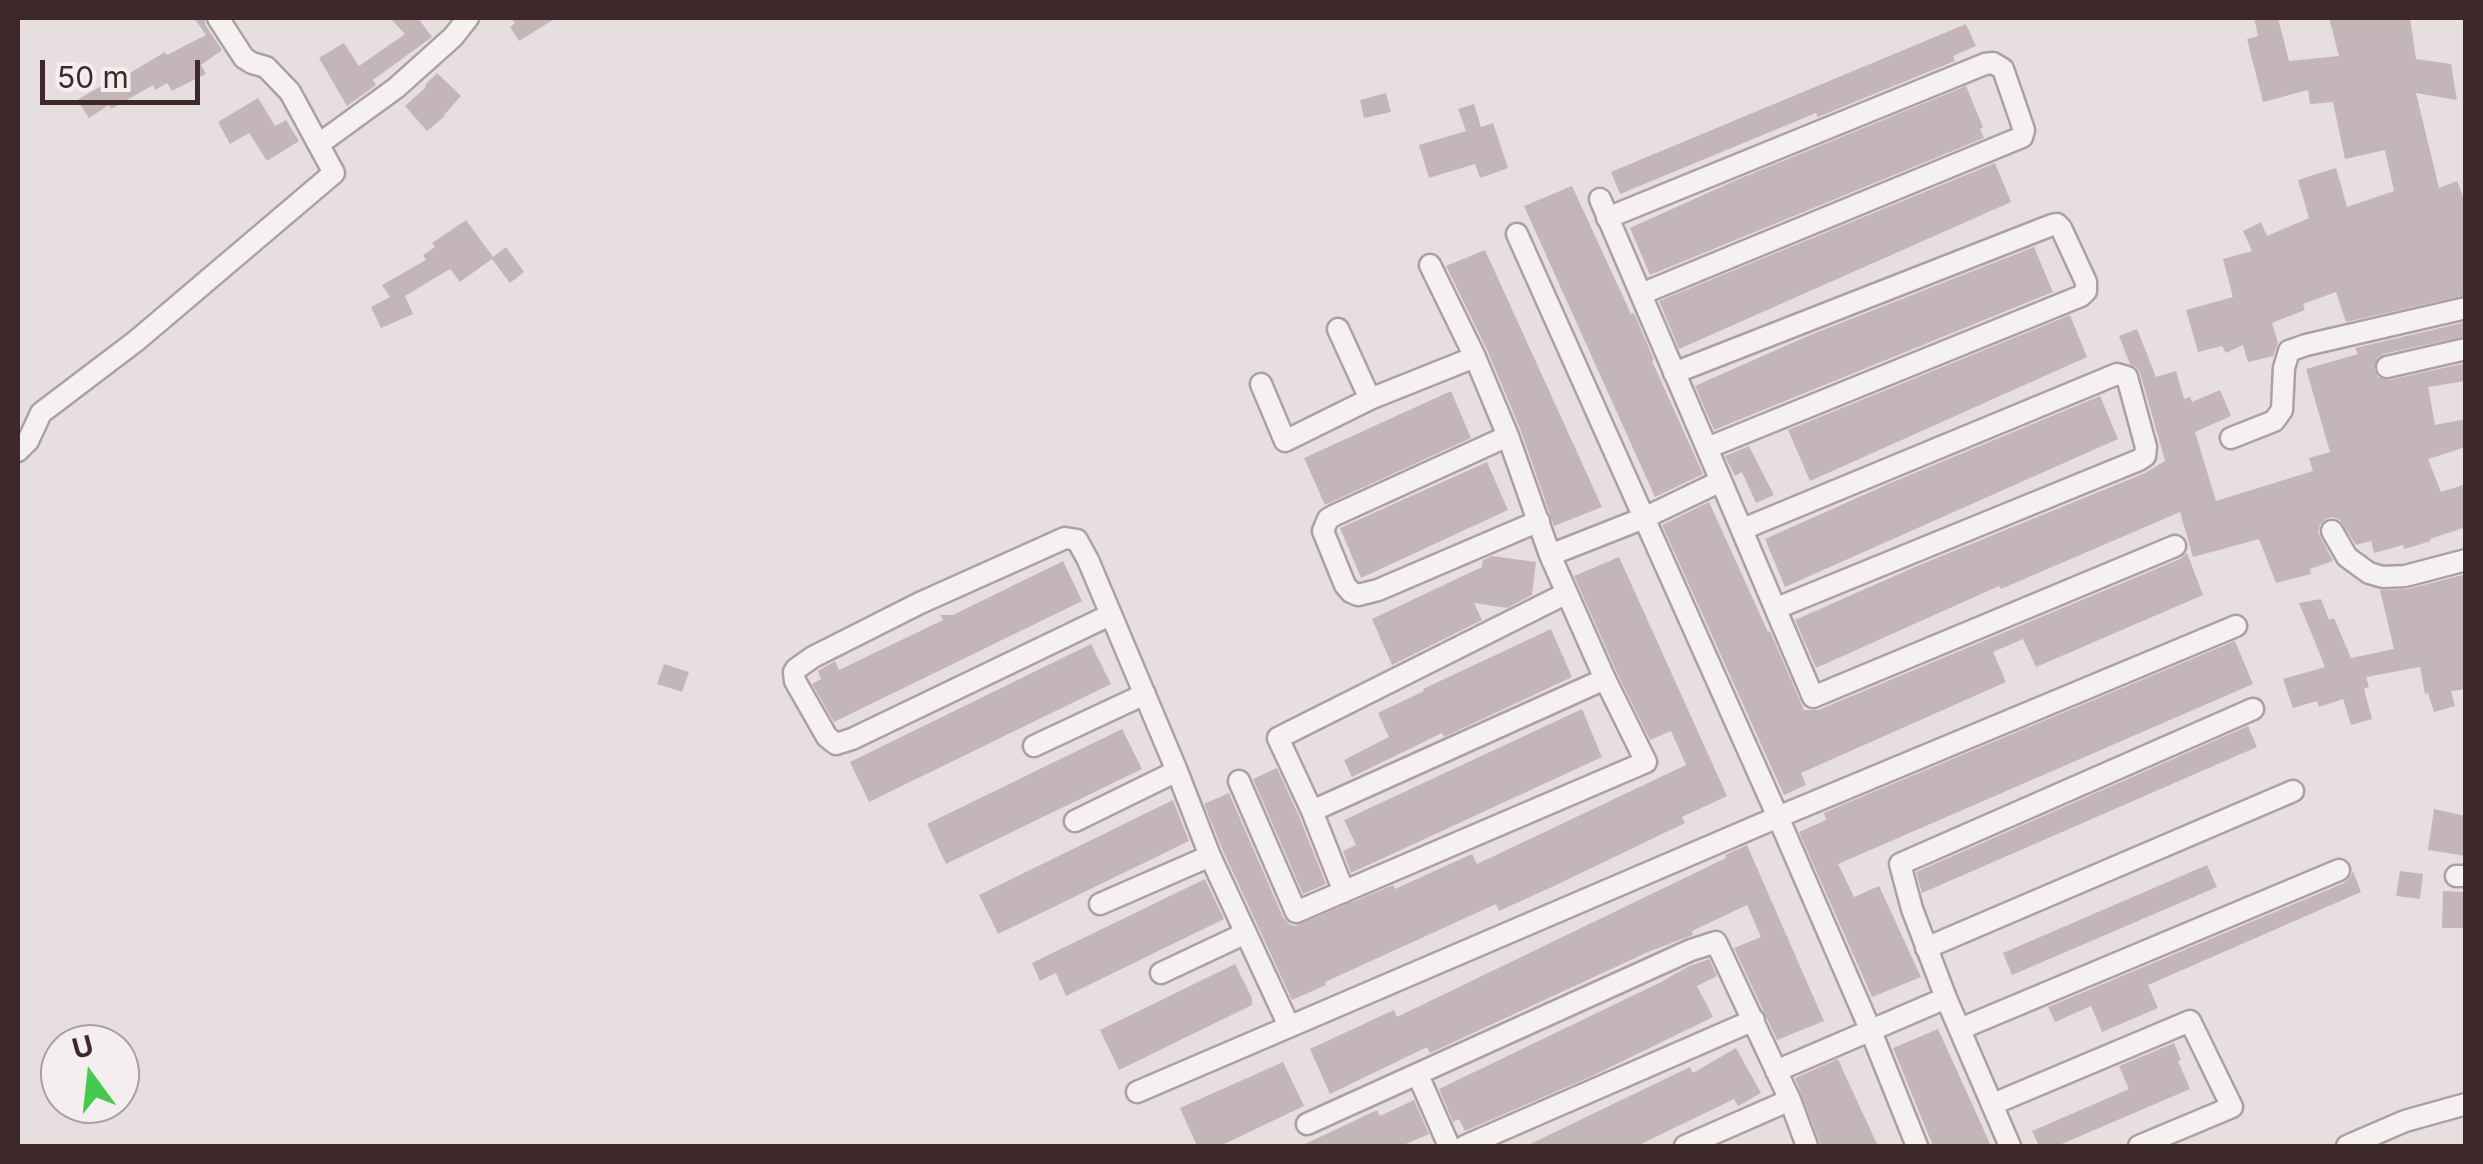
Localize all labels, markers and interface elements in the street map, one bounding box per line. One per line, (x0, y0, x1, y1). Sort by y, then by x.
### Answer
scale bar (45, 40, 205, 102)
text: 50 m (57, 59, 129, 95)
north arrow (40, 1024, 140, 1124)
text: U (68, 1028, 97, 1066)

